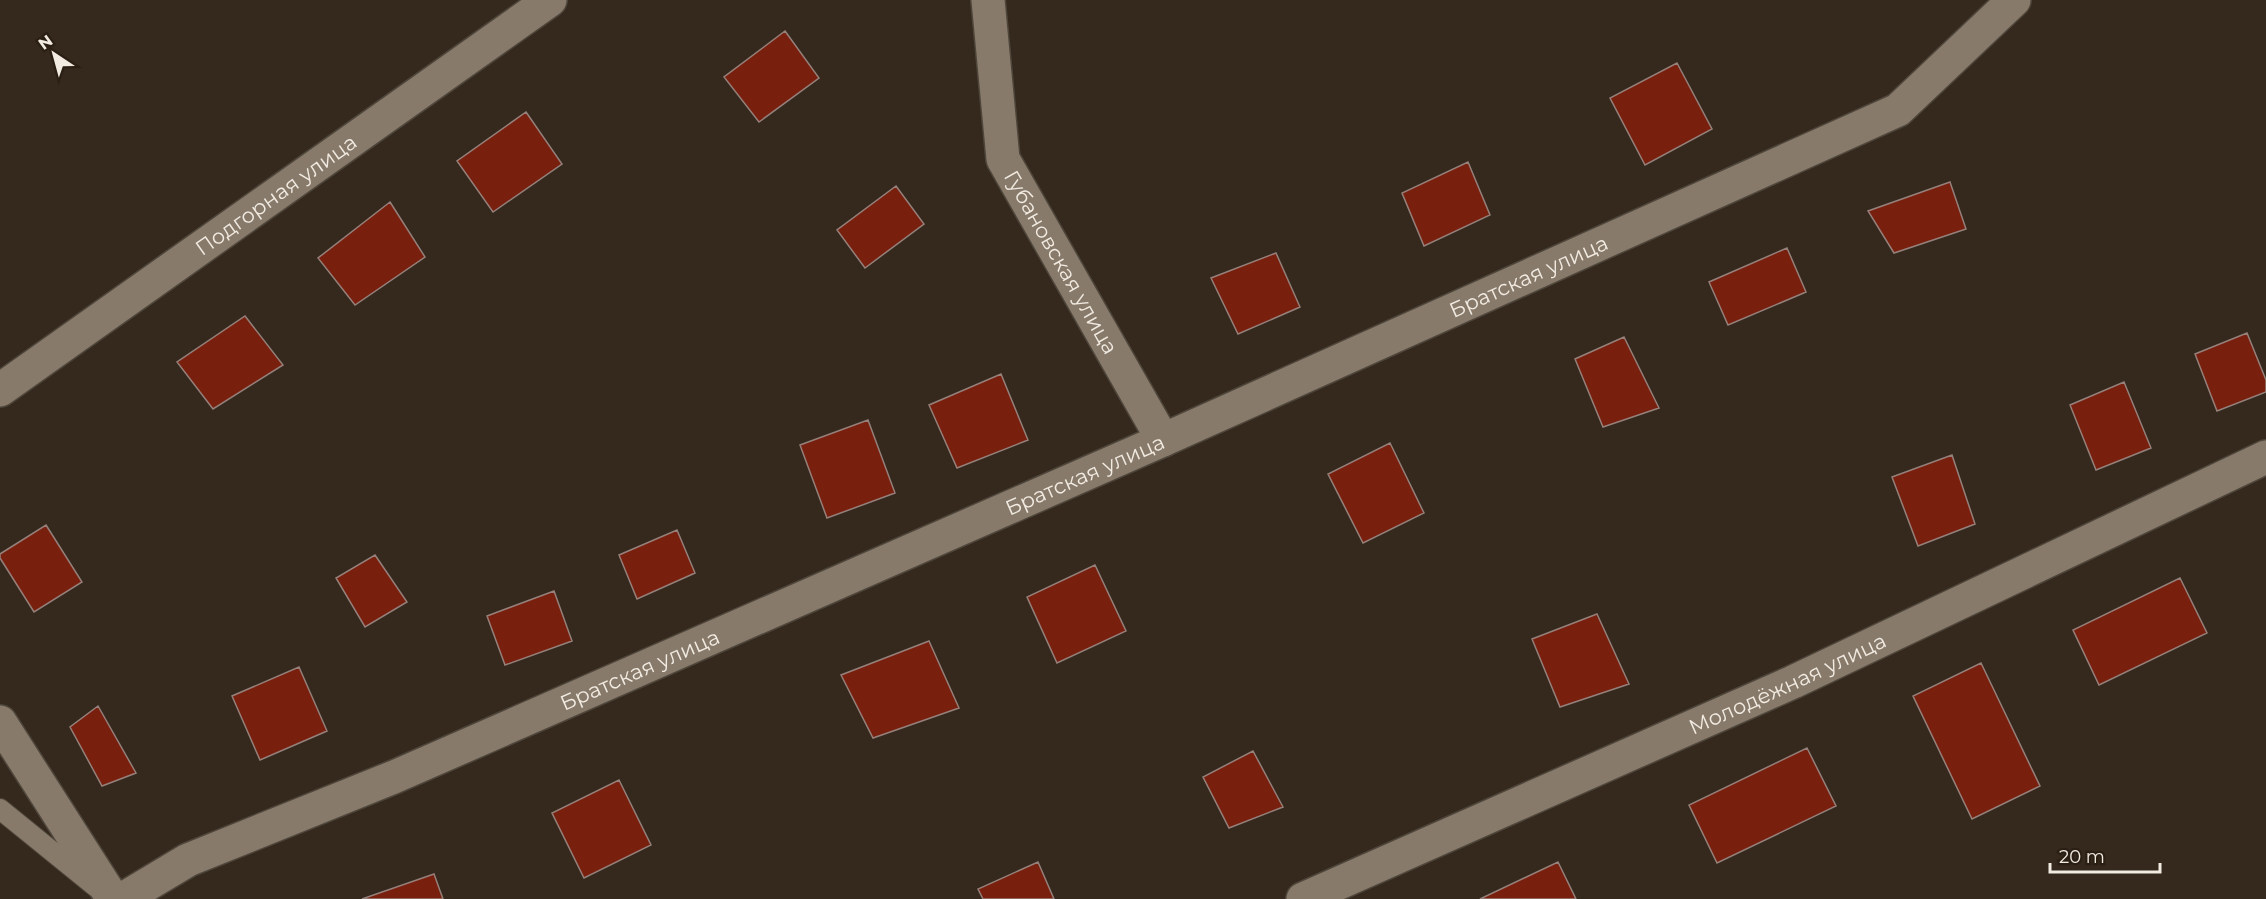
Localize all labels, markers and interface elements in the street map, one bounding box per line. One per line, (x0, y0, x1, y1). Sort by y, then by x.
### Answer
north arrow (24, 24, 84, 84)
text: N (35, 31, 56, 54)
street label: Подгорная улица (190, 129, 361, 260)
street label: Губановская улица (999, 166, 1124, 358)
street label: Братская улица (1445, 229, 1612, 322)
street label: Братская улица (1001, 429, 1168, 520)
street label: Братская улица (556, 624, 723, 715)
street label: Молодёжная улица (1685, 627, 1890, 739)
scale bar (2050, 836, 2160, 874)
text: 20 m (2059, 846, 2105, 868)

